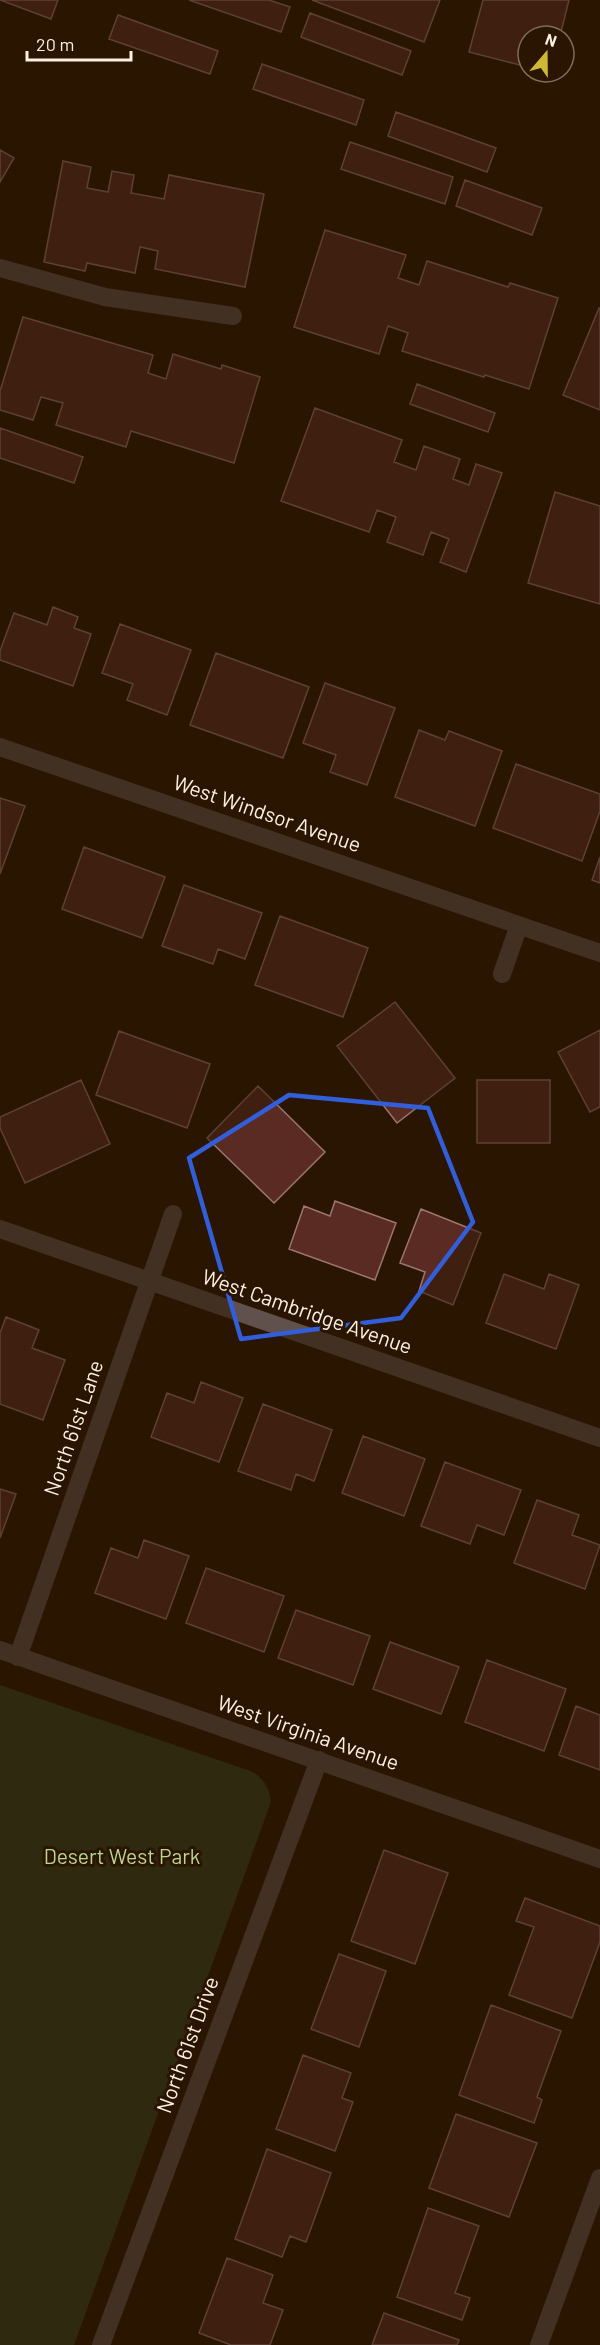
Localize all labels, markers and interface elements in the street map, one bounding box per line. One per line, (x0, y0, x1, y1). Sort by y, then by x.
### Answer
scale bar (27, 24, 130, 62)
north arrow (516, 24, 576, 84)
text: N (543, 29, 560, 50)
text: 20 m (36, 33, 74, 55)
street label: West Windsor Avenue (170, 769, 365, 856)
street label: West Cambridge Avenue (199, 1263, 416, 1358)
street label: North 61st Lane (38, 1357, 107, 1498)
street label: West Virginia Avenue (214, 1689, 403, 1774)
park label: Desert West Park (44, 1843, 200, 1868)
street label: North 61st Drive (150, 1973, 223, 2116)

